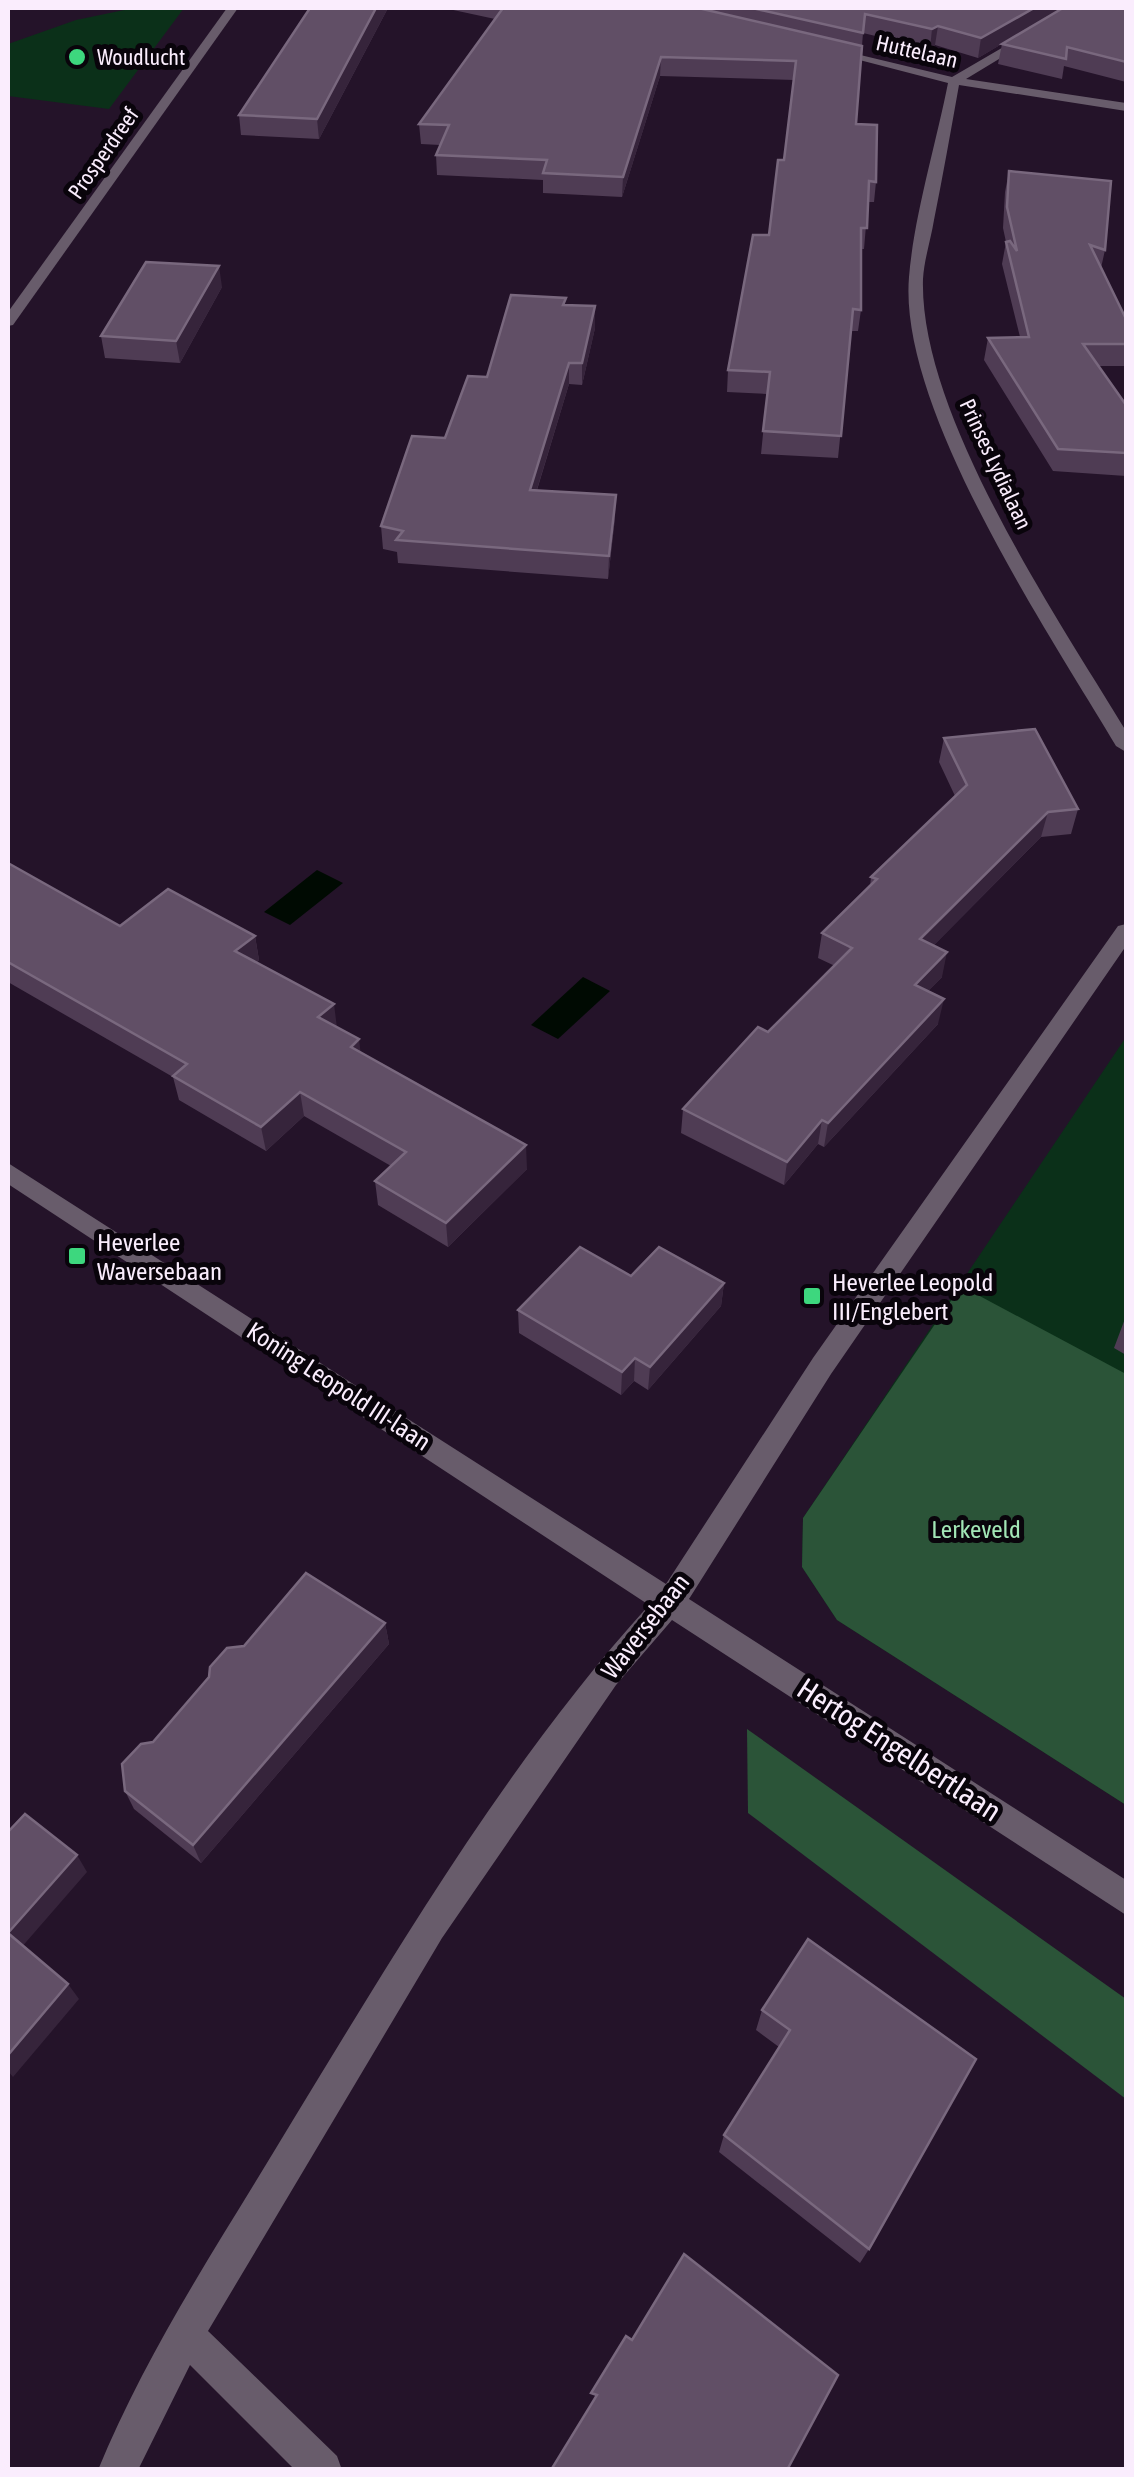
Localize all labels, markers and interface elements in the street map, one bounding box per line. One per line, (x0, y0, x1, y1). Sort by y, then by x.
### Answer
street label: Huttelaan (874, 29, 960, 73)
place label: Woudlucht (97, 44, 185, 70)
marker: Woudlucht (66, 46, 88, 68)
street label: Prosperdreef (62, 102, 144, 204)
street label: Prinses Lydialaan (954, 395, 1038, 533)
place label: Heverlee Waversebaan (97, 1228, 222, 1285)
marker: Heverlee Waversebaan (66, 1245, 88, 1267)
place label: Heverlee Leopold III/Englebert (832, 1268, 993, 1325)
marker: Heverlee Leopold III/Englebert (801, 1285, 823, 1307)
street label: Koning Leopold III-laan (242, 1316, 436, 1456)
park label: Lerkeveld (931, 1515, 1021, 1543)
street label: Waversebaan (595, 1568, 695, 1684)
street label: Hertog Engelbertlaan (791, 1671, 1008, 1828)

